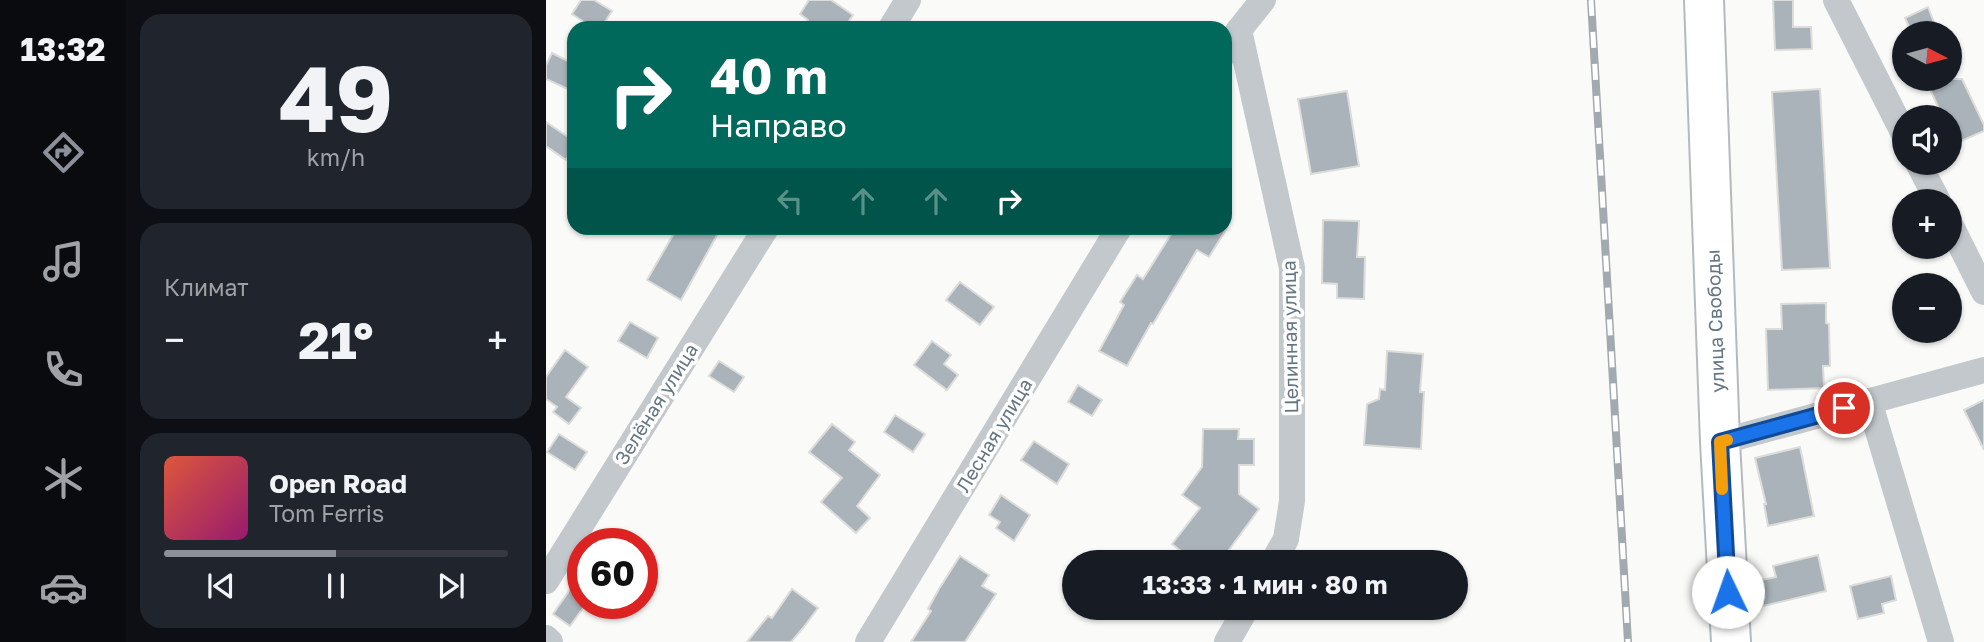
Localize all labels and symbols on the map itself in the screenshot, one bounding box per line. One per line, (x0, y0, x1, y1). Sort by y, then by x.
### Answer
north arrow (1892, 21, 1962, 91)
street label: улица Свободы (1701, 249, 1728, 393)
street label: Целинная улица (1277, 260, 1302, 414)
street label: Зелёная улица (609, 339, 702, 469)
street label: Лесная улица (951, 374, 1037, 496)
pin (1814, 378, 1874, 438)
speed limit sign: 60 (567, 528, 658, 619)
position arrow (1691, 555, 1765, 629)

